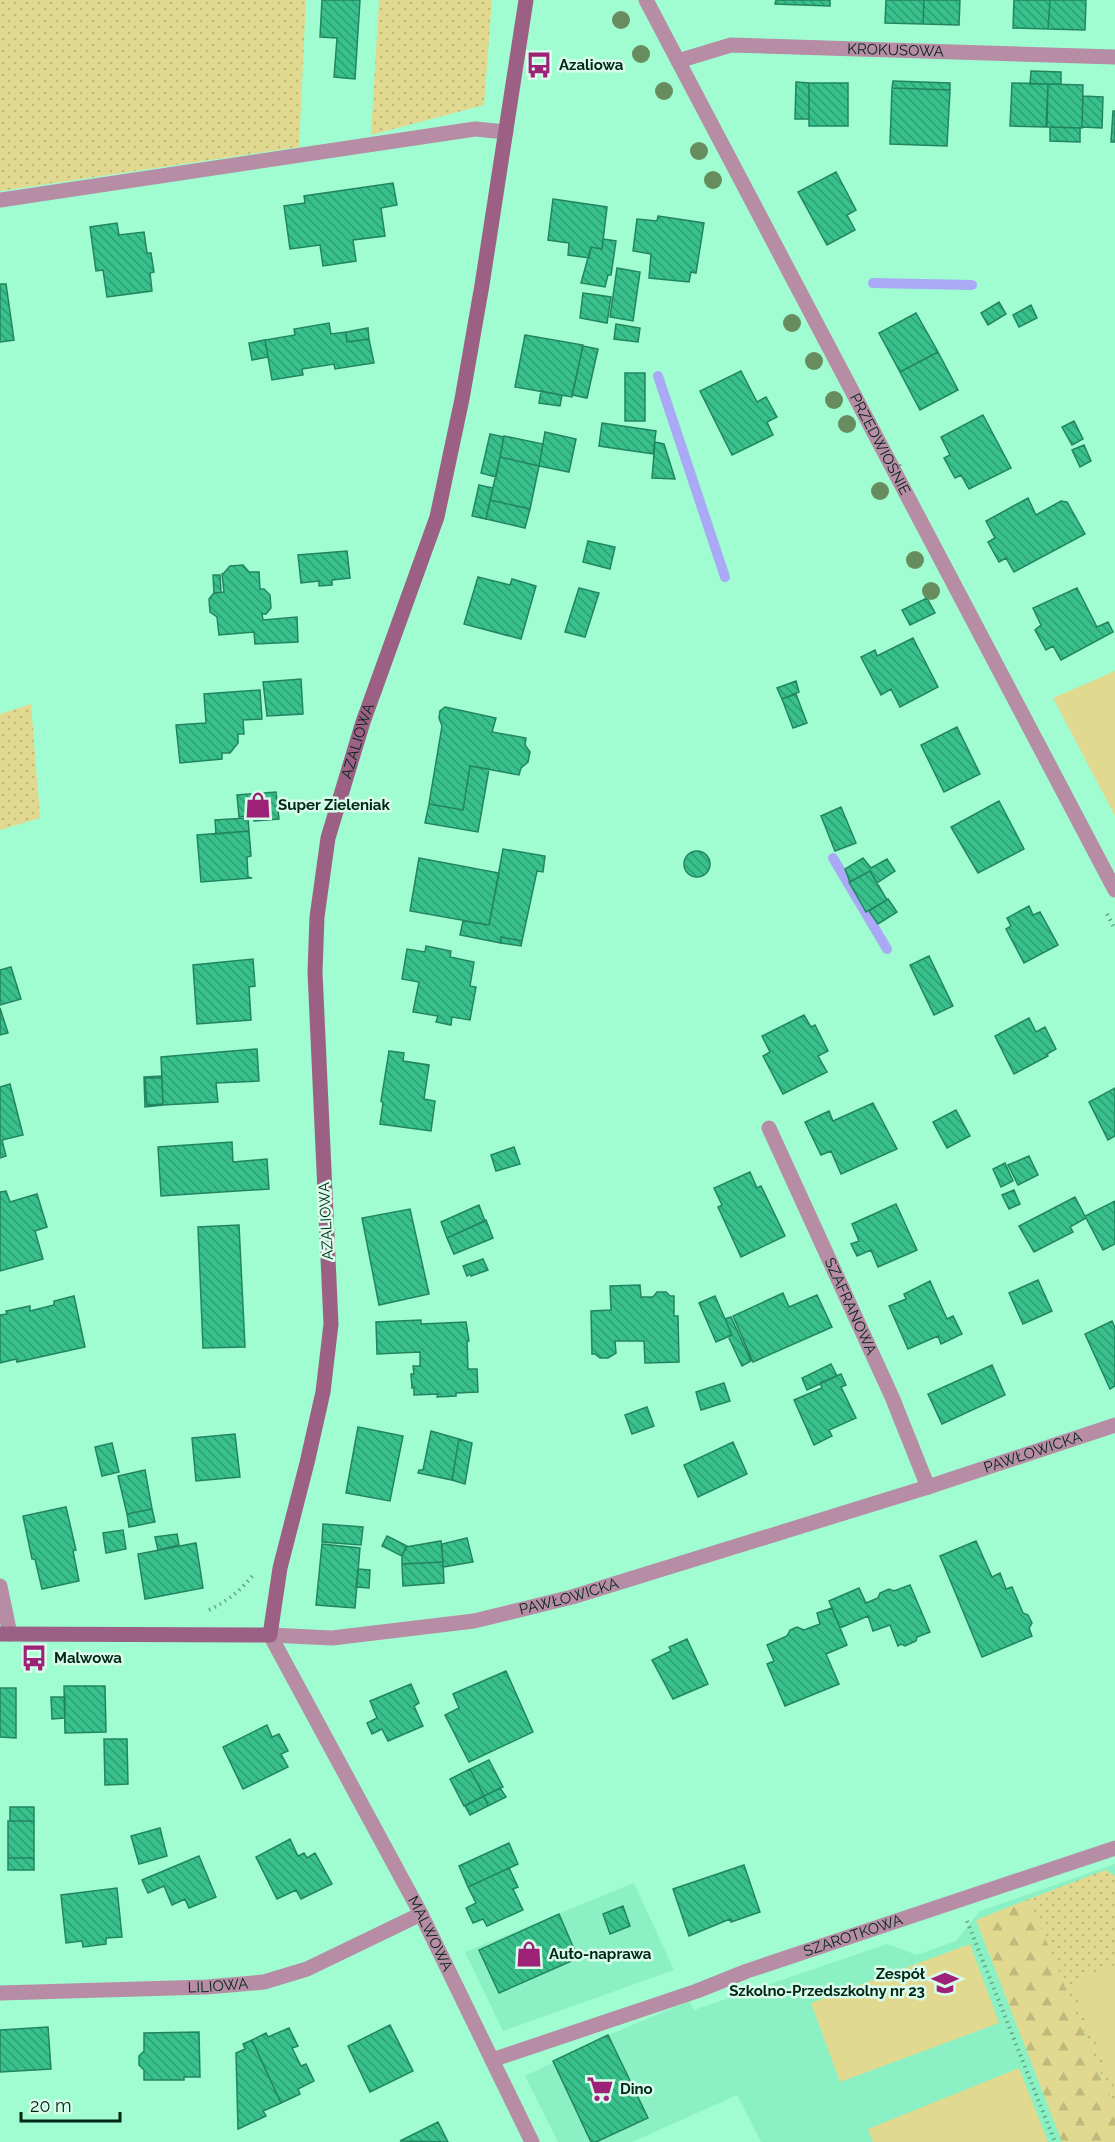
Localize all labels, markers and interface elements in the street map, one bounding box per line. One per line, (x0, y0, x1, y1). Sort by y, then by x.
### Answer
street label: KROKUSOWA (847, 40, 944, 61)
bus stop icon: Azaliowa (524, 50, 554, 80)
place label: Azaliowa (559, 56, 624, 74)
street label: PRZEDWIOŚNIE (846, 390, 914, 498)
street label: AZALIOWA (337, 701, 378, 781)
shop icon: Super Zieleniak (243, 790, 273, 820)
place label: Super Zieleniak (278, 796, 390, 814)
street label: AZALIOWA (315, 1182, 337, 1260)
street label: SZAFRANOWA (821, 1255, 880, 1358)
street label: PAWŁOWICKA (981, 1428, 1084, 1477)
street label: PAWŁOWICKA (517, 1574, 621, 1619)
bus stop icon: Malwowa (19, 1643, 49, 1673)
place label: Malwowa (54, 1649, 122, 1667)
street label: MALWOWA (404, 1893, 456, 1974)
street label: SZAROTKOWA (801, 1911, 905, 1960)
shop icon: Auto-naprawa (514, 1939, 544, 1969)
place label: Auto-naprawa (549, 1945, 652, 1963)
place label: Zespół Szkolno-Przedszkolny nr 23 (729, 1965, 926, 2000)
school or university icon: Zespół Szkolno-Przedszkolny nr 23 (930, 1968, 960, 1998)
street label: LILIOWA (187, 1974, 249, 1997)
supermarket icon: Dino (585, 2074, 615, 2104)
place label: Dino (620, 2080, 653, 2098)
scale bar (21, 2085, 120, 2123)
text: 20 m (30, 2095, 72, 2116)

